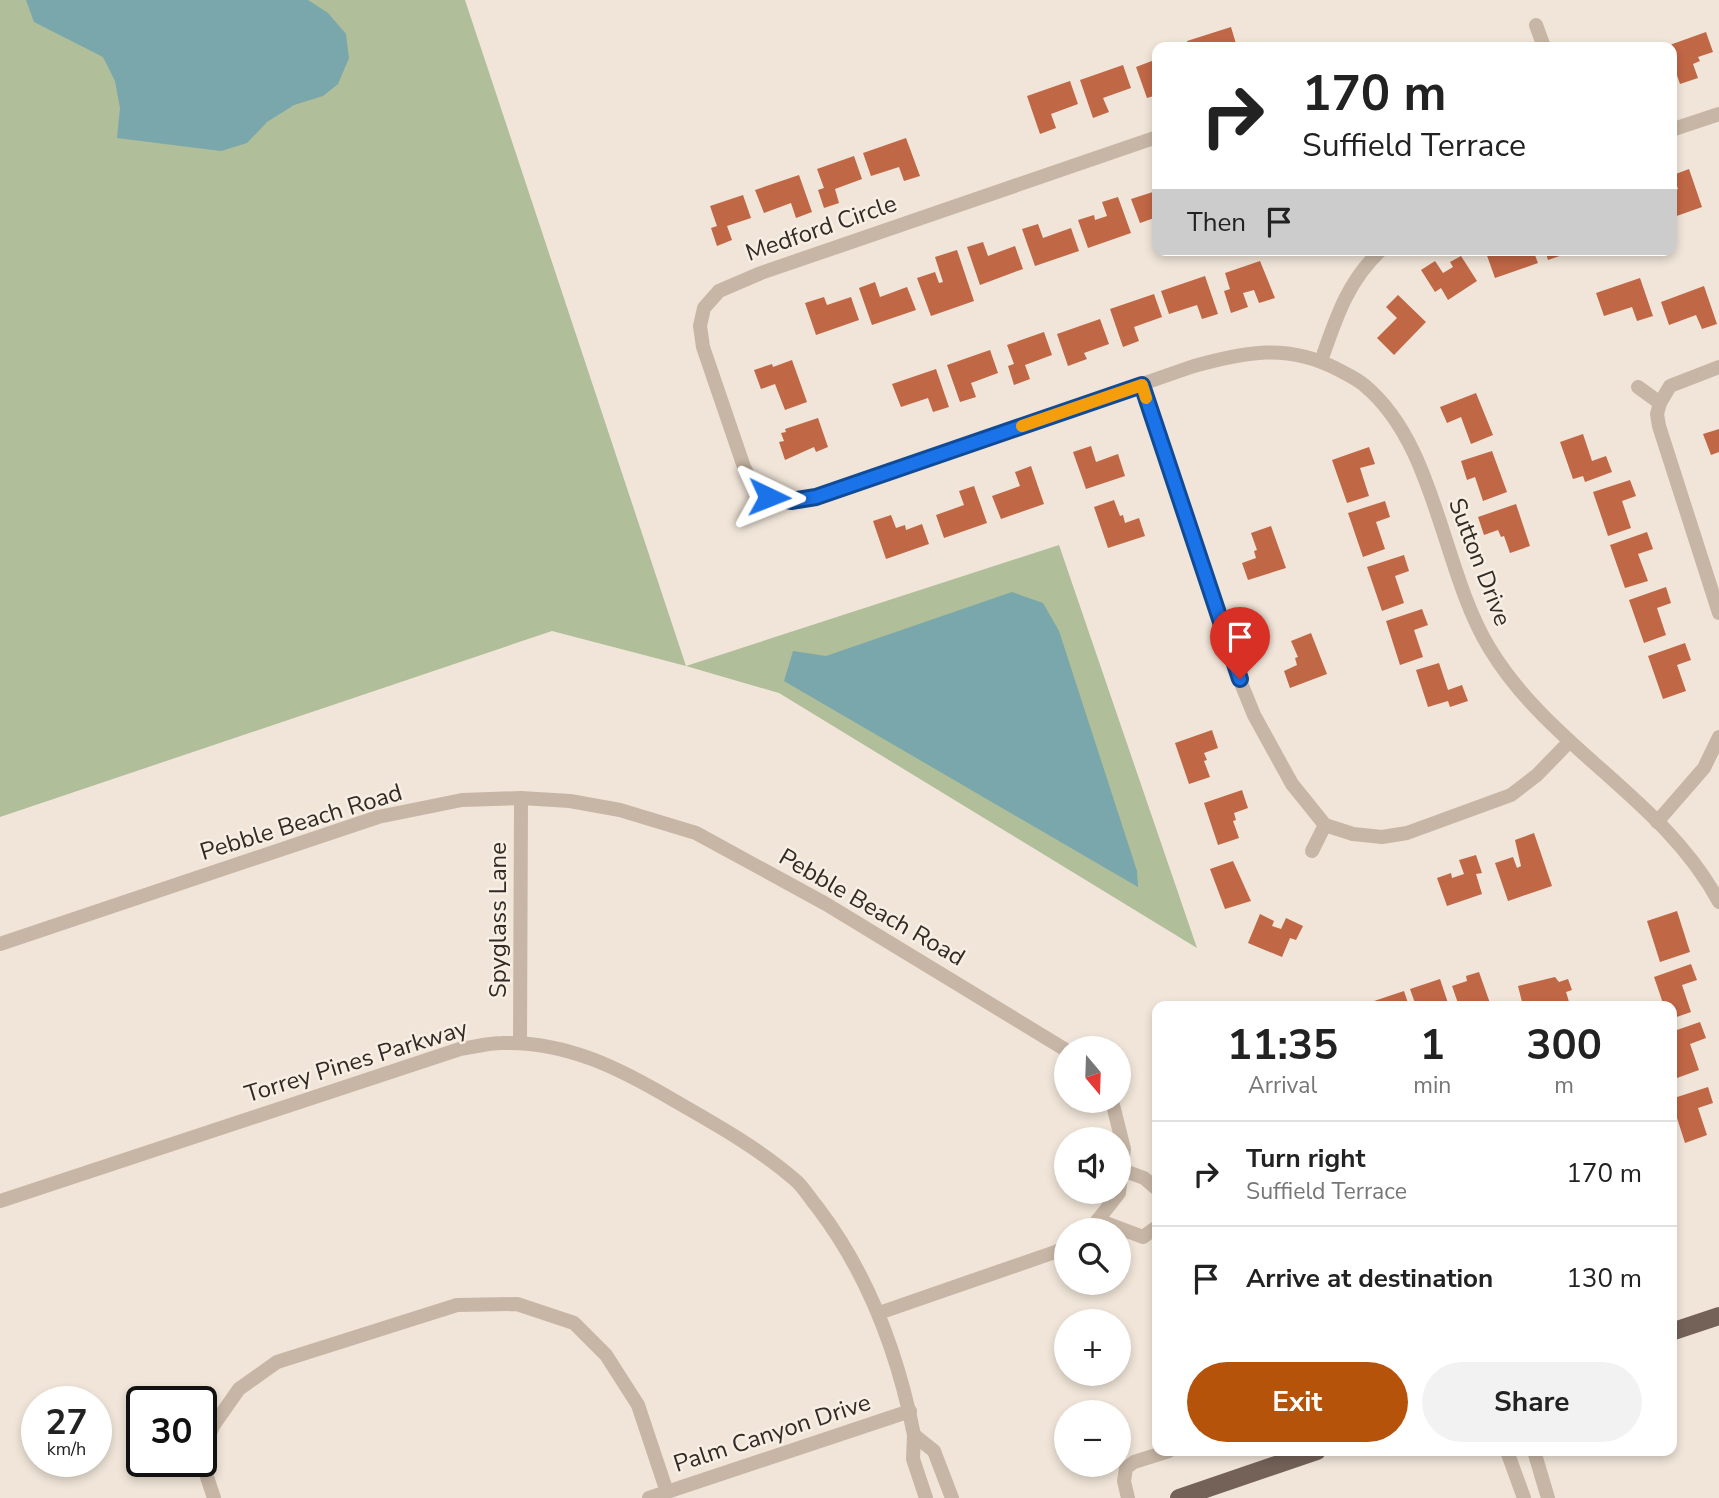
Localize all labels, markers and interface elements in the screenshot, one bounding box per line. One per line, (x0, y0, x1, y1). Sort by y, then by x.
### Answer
text: 170 m (1302, 60, 1446, 127)
icon: right (1187, 70, 1278, 161)
text: Suffield Terrace (1302, 124, 1526, 167)
street label: Medford Circle (741, 187, 901, 269)
icon: arrive (1260, 203, 1298, 241)
text: Then (1187, 205, 1246, 240)
position arrow (732, 460, 806, 534)
street label: Sutton Drive (1441, 493, 1519, 631)
pin (1210, 607, 1270, 679)
icon: arrive (1221, 618, 1259, 656)
street label: Pebble Beach Road (196, 776, 406, 868)
street label: Pebble Beach Road (773, 841, 971, 973)
street label: Spyglass Lane (482, 842, 514, 998)
street label: Torrey Pines Parkway (241, 1012, 472, 1110)
text: 11:35 (1227, 1017, 1338, 1074)
text: 1 (1420, 1017, 1445, 1074)
text: 300 (1526, 1017, 1602, 1074)
north arrow (1054, 1036, 1130, 1113)
map controls (1054, 1036, 1131, 1477)
text: Arrival (1248, 1070, 1317, 1101)
text: min (1413, 1070, 1451, 1101)
text: m (1554, 1070, 1574, 1101)
button: sound (1054, 1127, 1131, 1204)
text: Turn right (1246, 1141, 1365, 1176)
icon: right (1187, 1155, 1225, 1193)
text: 170 m (1566, 1156, 1642, 1191)
text: Suffield Terrace (1246, 1176, 1407, 1207)
button: search (1054, 1218, 1131, 1295)
icon: arrive (1187, 1260, 1225, 1298)
text: Arrive at destination (1246, 1261, 1493, 1296)
text: 130 m (1566, 1261, 1642, 1296)
button: + (1054, 1309, 1131, 1386)
button: Exit (1187, 1362, 1408, 1442)
button: Share (1422, 1362, 1642, 1442)
speed limit sign: 30 (126, 1386, 217, 1477)
street label: Palm Canyon Drive (669, 1386, 875, 1480)
text: 27 (45, 1399, 88, 1446)
button: − (1054, 1400, 1131, 1477)
text: km/h (47, 1437, 86, 1461)

